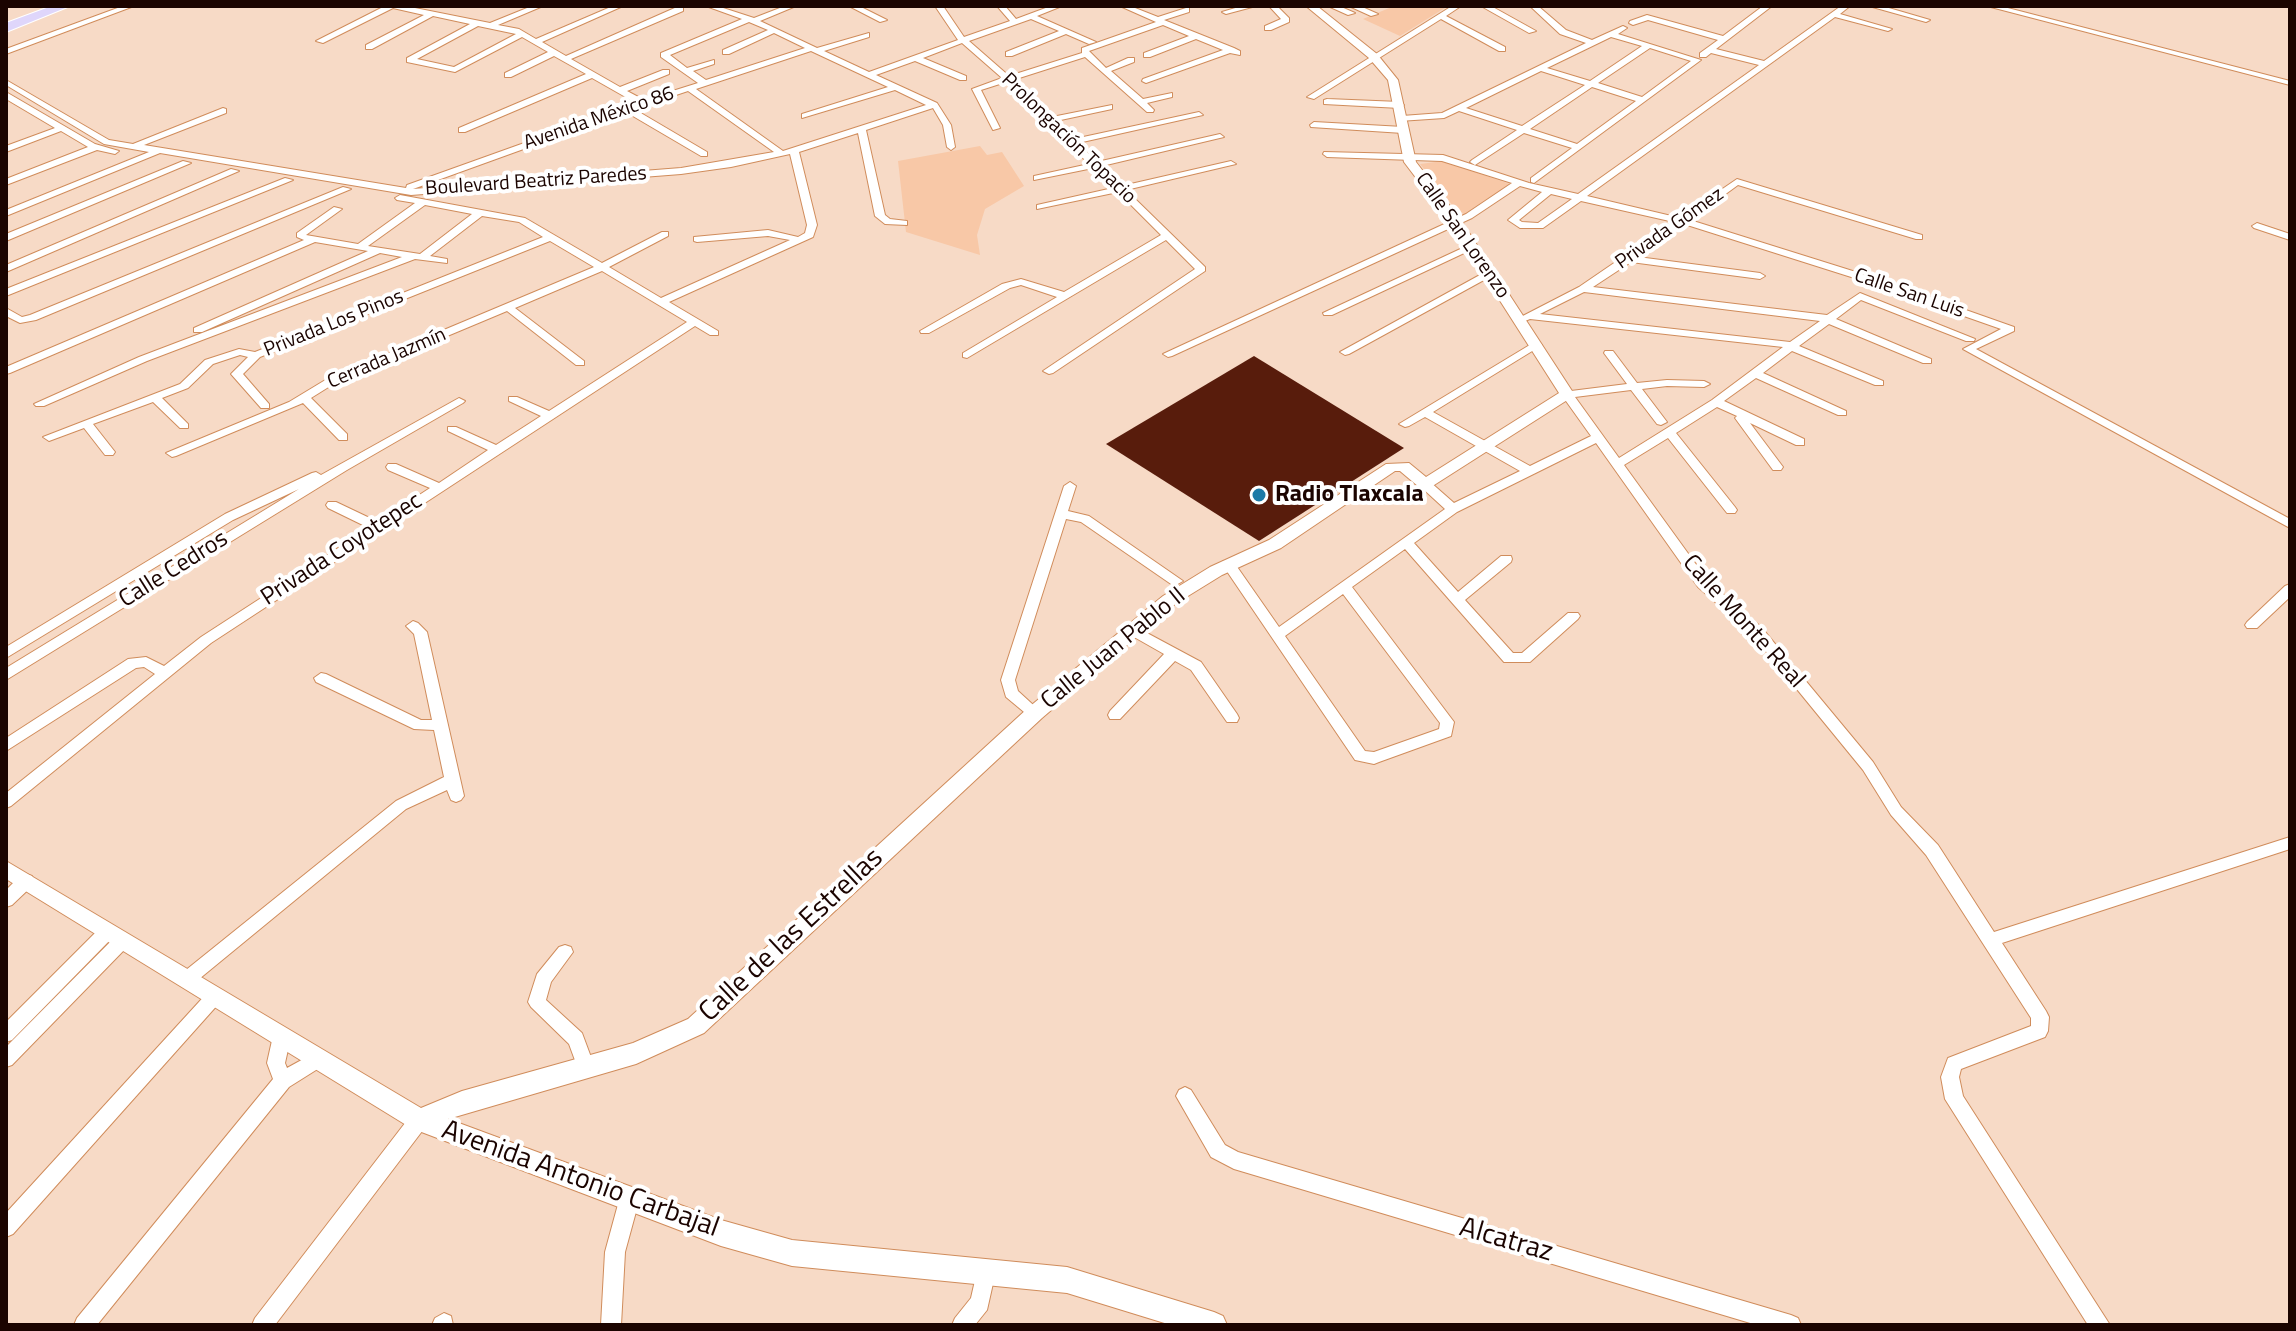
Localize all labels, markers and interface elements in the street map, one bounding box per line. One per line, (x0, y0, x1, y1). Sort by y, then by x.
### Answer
street label: Prolongación Topacio (996, 69, 1140, 209)
street label: Avenida México 86 (521, 82, 677, 156)
street label: Boulevard Beatriz Paredes (424, 162, 648, 202)
street label: Calle San Lorenzo (1410, 169, 1514, 303)
street label: Privada Gómez (1611, 183, 1729, 275)
street label: Calle San Luis (1851, 264, 1967, 324)
street label: Privada Los Pinos (261, 285, 407, 363)
street label: Cerrada Jazmín (324, 323, 450, 395)
place label: Radio Tlaxcala (1275, 481, 1424, 509)
marker: Radio Tlaxcala (1250, 486, 1268, 504)
street label: Privada Coyotepec (256, 487, 428, 613)
street label: Calle Cedros (114, 525, 234, 615)
street label: Calle Monte Real (1676, 550, 1810, 694)
street label: Calle Juan Pablo II (1036, 582, 1192, 716)
street label: Calle de las Estrellas (693, 842, 891, 1030)
street label: Avenida Antonio Carbajal (437, 1114, 723, 1246)
street label: Alcatraz (1455, 1212, 1557, 1270)

